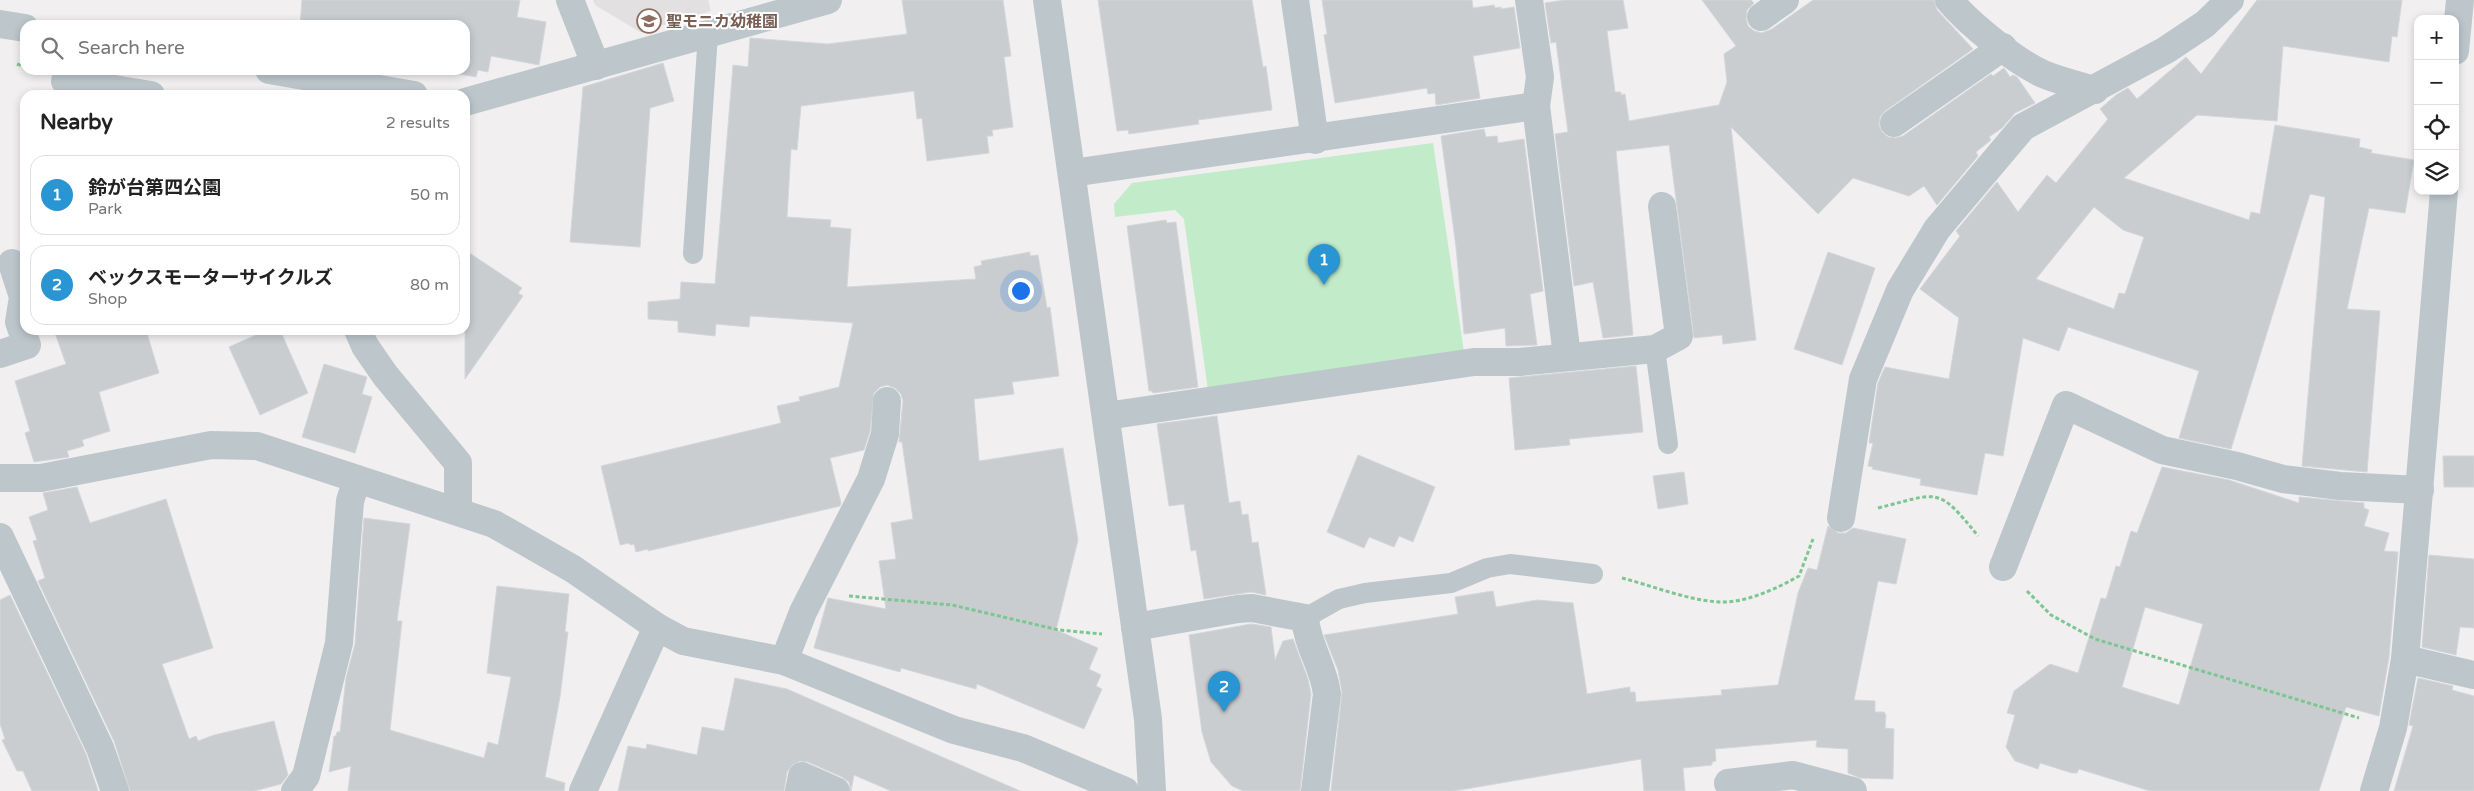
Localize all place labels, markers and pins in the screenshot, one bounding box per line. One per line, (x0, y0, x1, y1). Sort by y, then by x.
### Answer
school or university icon: 聖モニカ幼稚園 (636, 8, 662, 34)
place label: 聖モニカ幼稚園 (666, 12, 778, 32)
pin: 1 (1308, 244, 1340, 285)
pin: 2 (1208, 671, 1240, 712)

